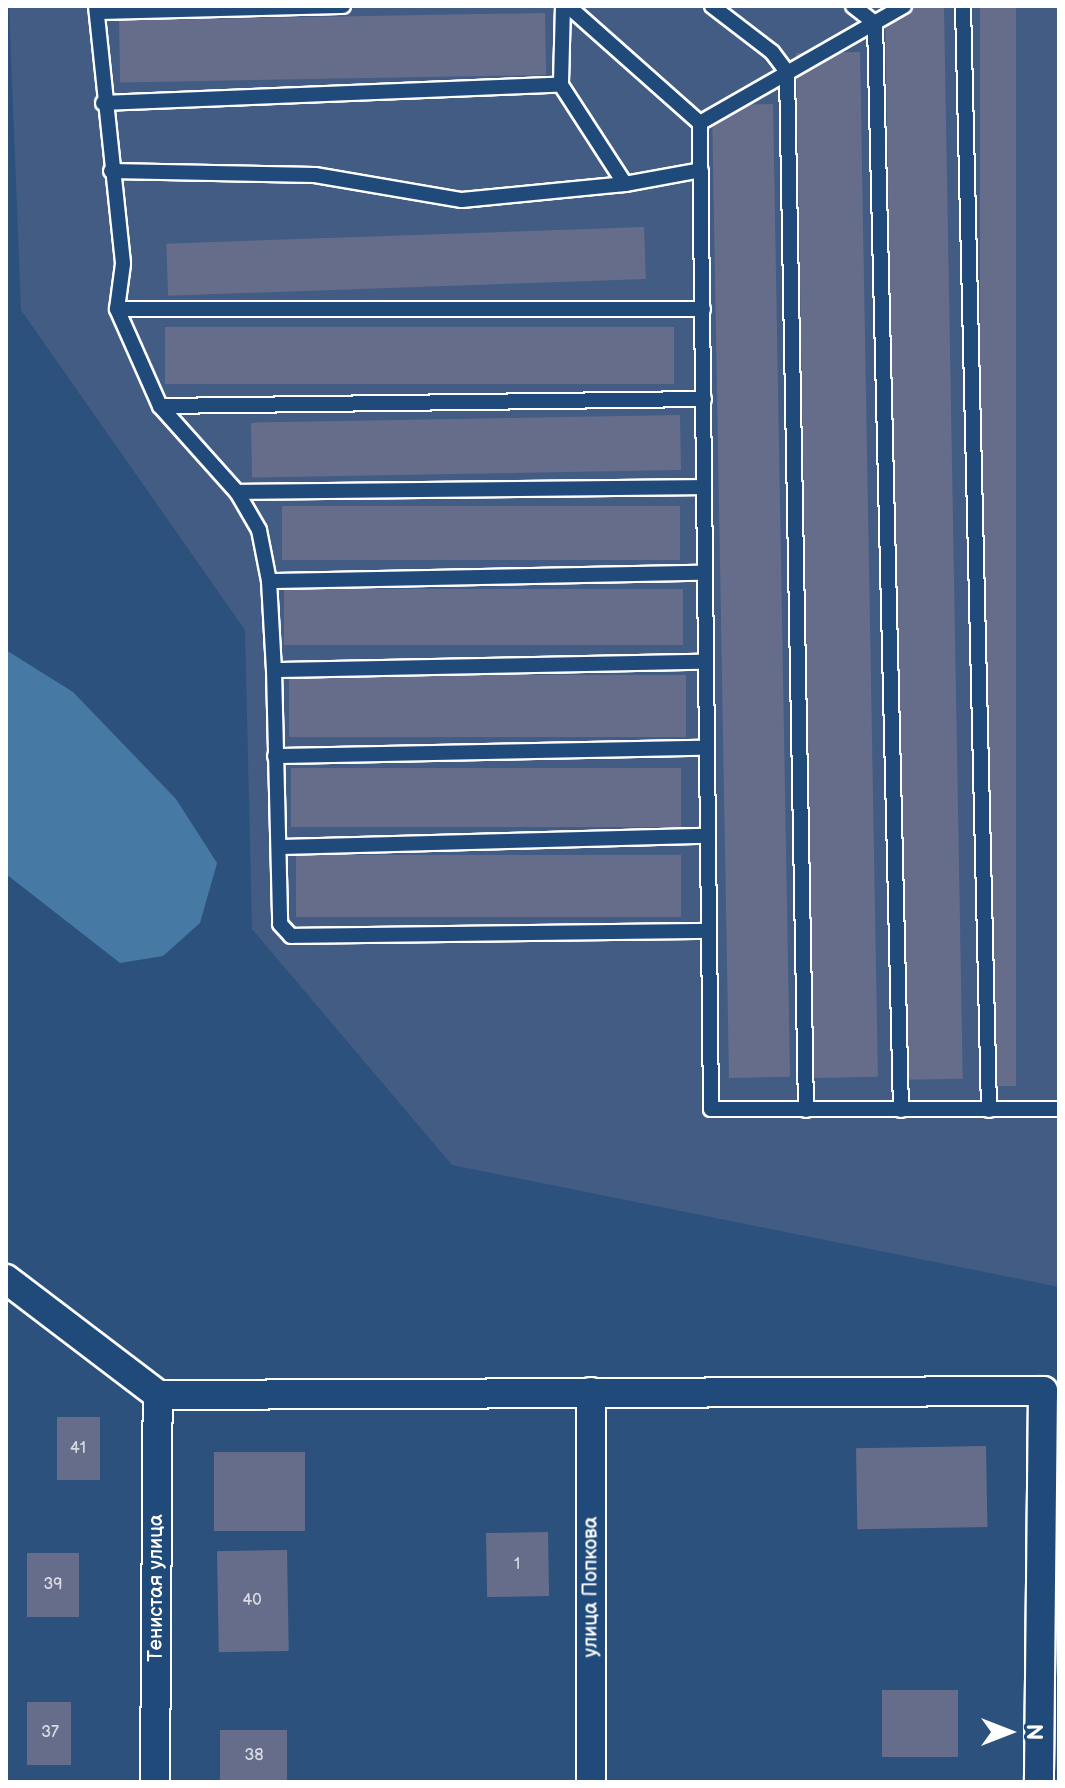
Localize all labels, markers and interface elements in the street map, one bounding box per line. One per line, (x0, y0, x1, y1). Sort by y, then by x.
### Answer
house number: 41 (70, 1439, 86, 1459)
street label: Тенистая улица (144, 1514, 168, 1662)
street label: улица Попкова (579, 1517, 603, 1657)
house number: 1 (514, 1555, 520, 1575)
house number: 39 (43, 1575, 63, 1595)
house number: 40 (242, 1591, 262, 1611)
north arrow (969, 1692, 1049, 1772)
house number: 37 (41, 1723, 59, 1743)
text: N (1020, 1724, 1047, 1740)
house number: 38 (244, 1746, 264, 1766)

